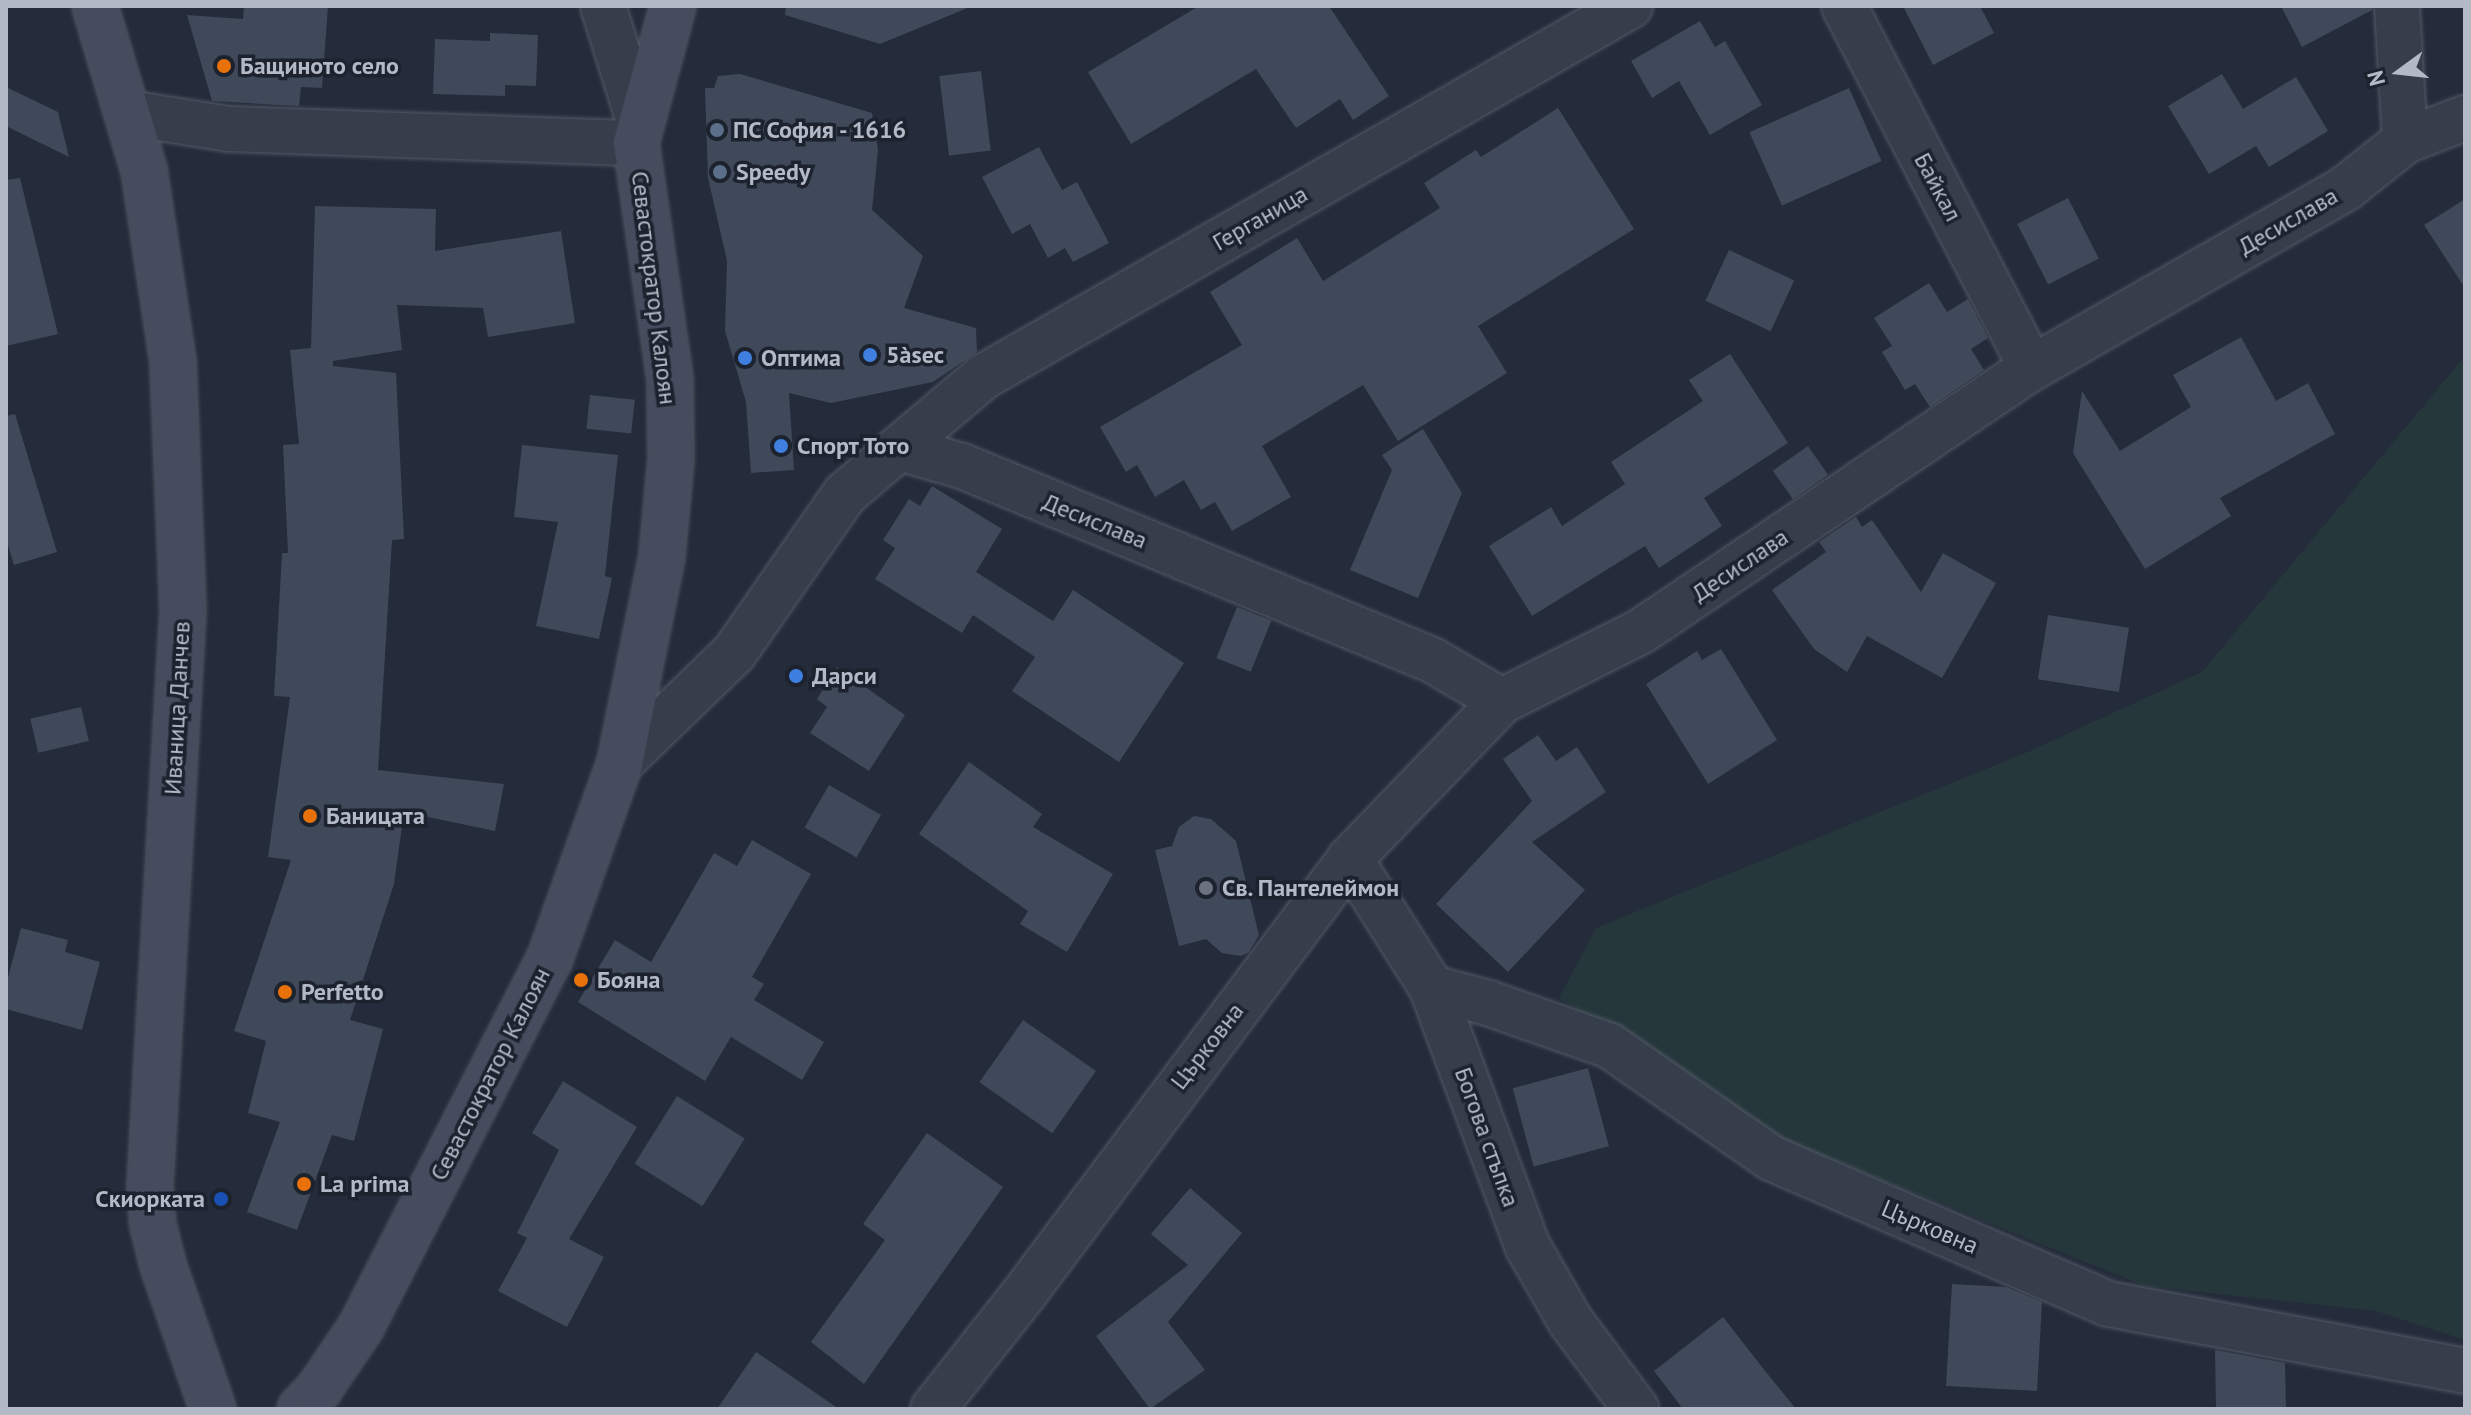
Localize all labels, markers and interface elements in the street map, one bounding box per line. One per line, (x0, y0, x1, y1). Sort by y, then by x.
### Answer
north arrow (2359, 32, 2439, 112)
place label: Бащиното село (240, 52, 399, 80)
marker: Бащиното село (215, 57, 233, 75)
text: N (2360, 68, 2391, 89)
place label: ПС София - 1616 (733, 116, 910, 144)
marker: ПС София - 1616 (708, 121, 726, 139)
street label: Байкал (1908, 148, 1968, 226)
place label: Speedy (736, 158, 810, 186)
marker: Speedy (711, 163, 729, 181)
street label: Севастократор Калоян (625, 170, 683, 406)
street label: Герганица (1207, 179, 1313, 257)
street label: Десислава (2233, 181, 2343, 261)
place label: 5àsec (886, 341, 944, 369)
place label: Оптима (761, 344, 841, 372)
marker: 5àsec (861, 346, 879, 364)
marker: Оптима (736, 349, 754, 367)
place label: Спорт Тото (797, 432, 911, 460)
marker: Спорт Тото (772, 437, 790, 455)
street label: Десислава (1039, 487, 1151, 555)
street label: Десислава (1686, 522, 1794, 608)
street label: Иваница Данчев (158, 620, 196, 796)
place label: Дарси (812, 662, 877, 690)
marker: Дарси (787, 667, 805, 685)
place label: Баницата (326, 802, 425, 830)
marker: Баницата (301, 807, 319, 825)
place label: Св. Пантелеймон (1222, 874, 1401, 902)
marker: Св. Пантелеймон (1197, 879, 1215, 897)
street label: Севастократор Калоян (424, 963, 556, 1185)
place label: Бояна (597, 966, 660, 994)
marker: Бояна (572, 971, 590, 989)
place label: Perfetto (301, 978, 384, 1006)
marker: Perfetto (276, 983, 294, 1001)
street label: Църковна (1164, 997, 1250, 1095)
street label: Богова стъпка (1448, 1063, 1526, 1211)
place label: La prima (320, 1170, 409, 1198)
marker: La prima (295, 1175, 313, 1193)
place label: Скиорката (95, 1185, 205, 1213)
marker: Скиорката (212, 1190, 230, 1208)
street label: Църковна (1877, 1194, 1983, 1260)

